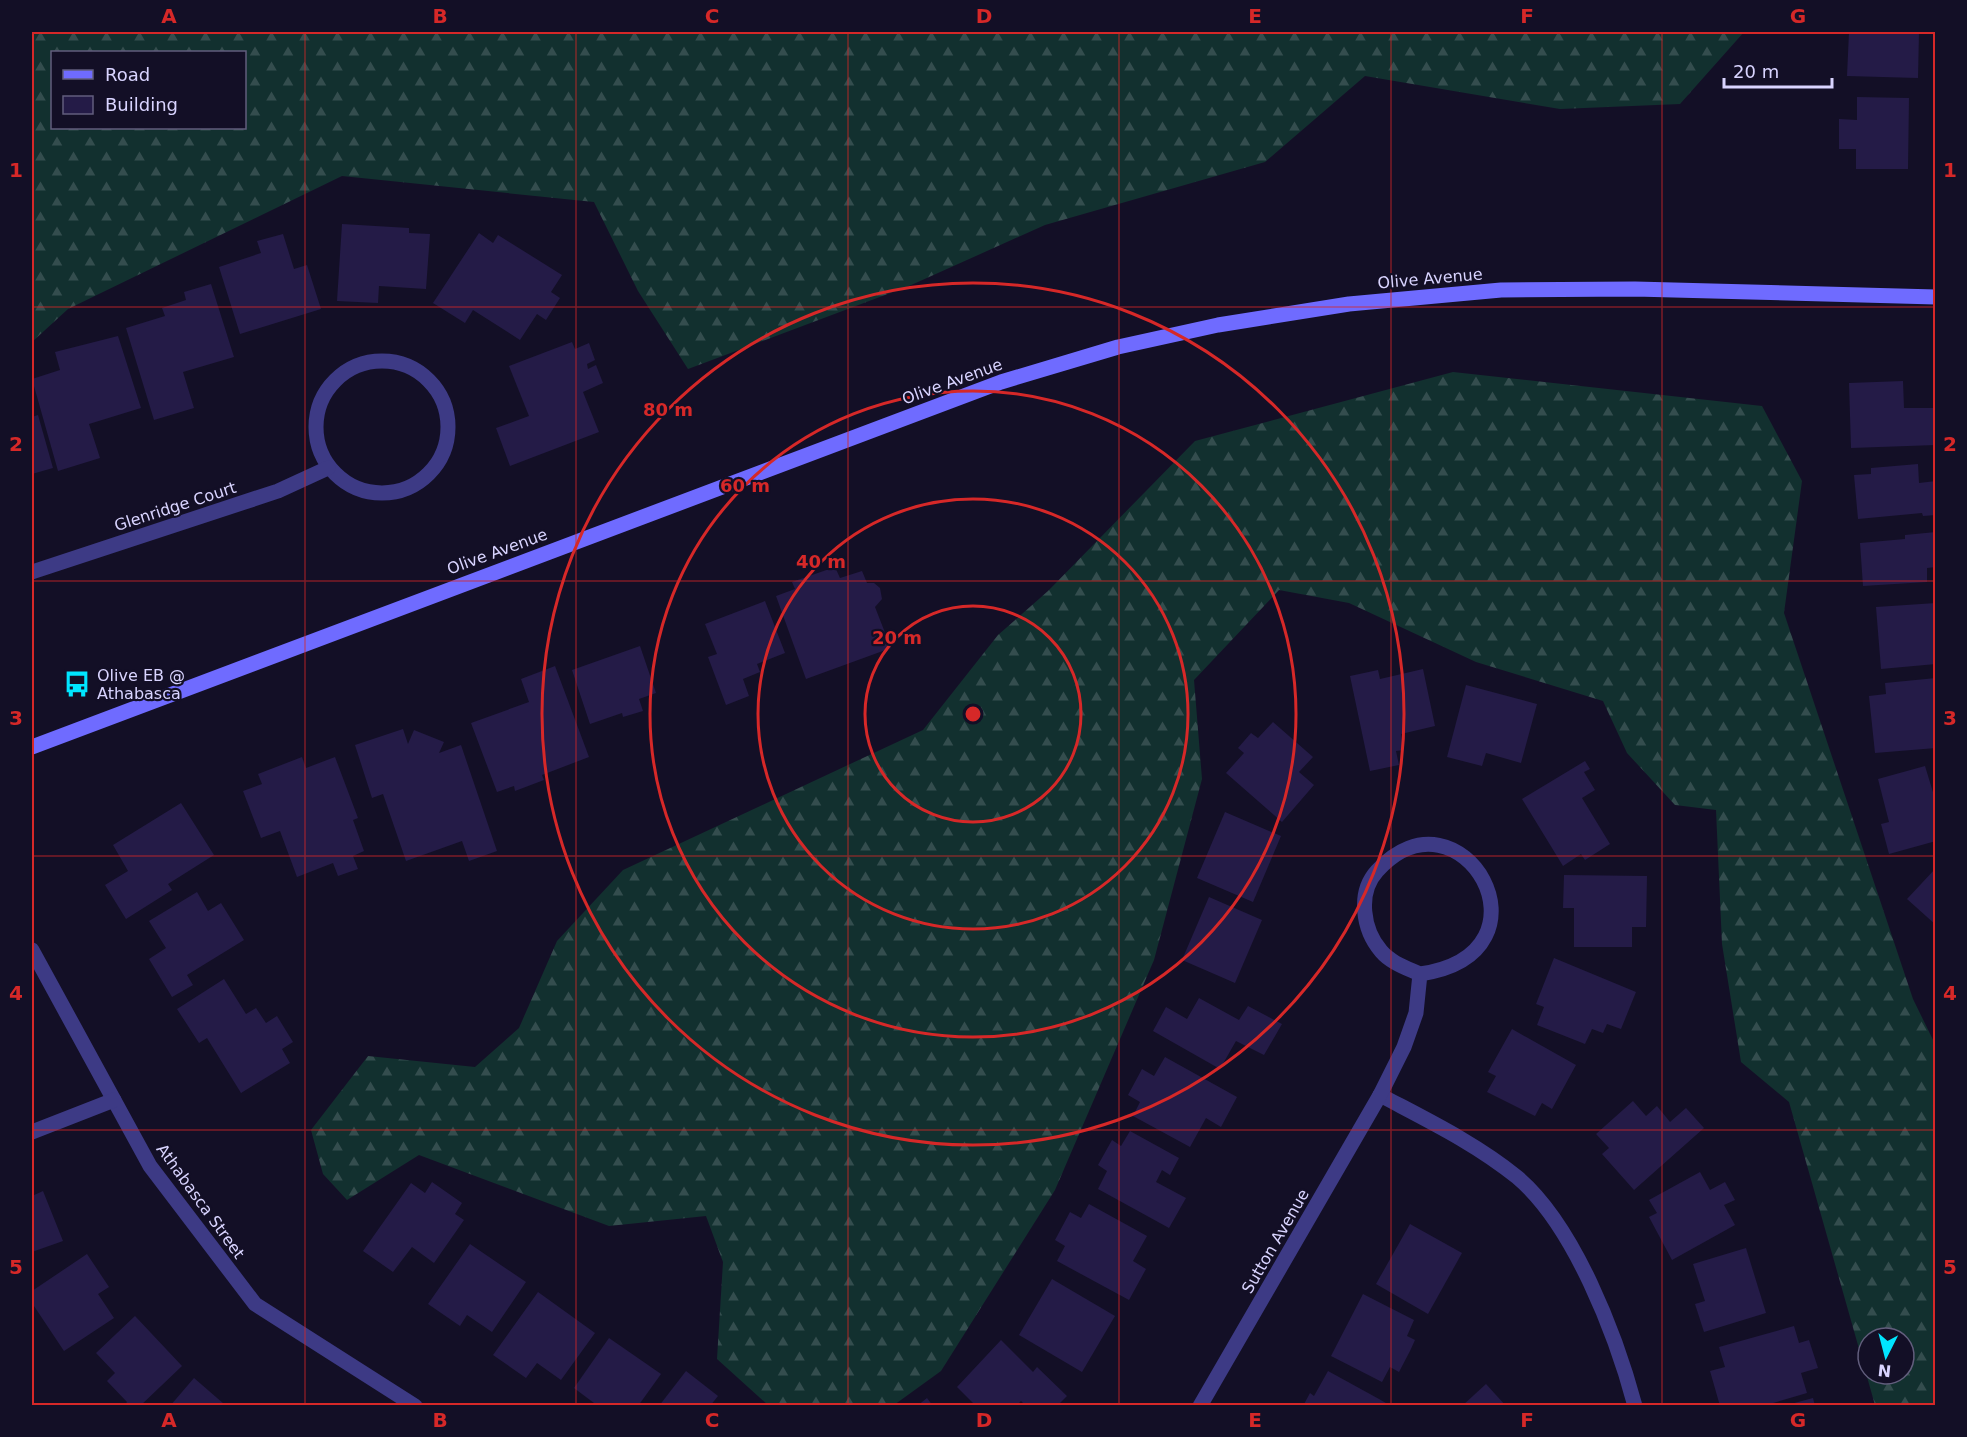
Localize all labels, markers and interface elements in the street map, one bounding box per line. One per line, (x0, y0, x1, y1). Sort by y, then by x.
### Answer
text: A (161, 4, 177, 28)
text: B (432, 4, 448, 28)
text: C (705, 4, 719, 28)
text: D (976, 4, 992, 28)
text: E (1248, 4, 1262, 28)
text: F (1520, 4, 1534, 28)
text: G (1790, 4, 1806, 28)
legend (51, 51, 246, 129)
scale bar (1724, 51, 1832, 89)
text: 20 m (1733, 61, 1779, 82)
text: Road (105, 64, 150, 85)
text: Building (105, 94, 178, 115)
text: 1 (9, 158, 23, 182)
text: 1 (1943, 158, 1957, 182)
street label: Olive Avenue (1377, 264, 1483, 293)
street label: Olive Avenue (899, 355, 1005, 408)
text: 80 m (643, 399, 693, 420)
text: 2 (9, 432, 23, 456)
text: 2 (1943, 432, 1957, 456)
text: 60 m (720, 475, 770, 496)
street label: Glenridge Court (112, 478, 239, 535)
street label: Olive Avenue (444, 525, 550, 578)
text: 40 m (796, 551, 846, 572)
text: 20 m (872, 627, 922, 648)
place label: Olive EB @ Athabasca (97, 666, 185, 703)
bus stop icon: Olive EB @ Athabasca (62, 669, 92, 699)
centre of rings (963, 704, 983, 724)
text: 3 (9, 706, 23, 730)
text: 3 (1943, 706, 1957, 730)
text: 4 (9, 981, 23, 1005)
text: 4 (1943, 981, 1957, 1005)
street label: Athabasca Street (153, 1140, 249, 1262)
street label: Sutton Avenue (1238, 1186, 1313, 1297)
text: 5 (9, 1255, 23, 1279)
text: 5 (1943, 1255, 1957, 1279)
north arrow (1856, 1326, 1916, 1386)
text: N (1877, 1360, 1892, 1381)
text: A (161, 1408, 177, 1432)
text: B (432, 1408, 448, 1432)
text: C (705, 1408, 719, 1432)
text: D (976, 1408, 992, 1432)
text: E (1248, 1408, 1262, 1432)
text: F (1520, 1408, 1534, 1432)
text: G (1790, 1408, 1806, 1432)

